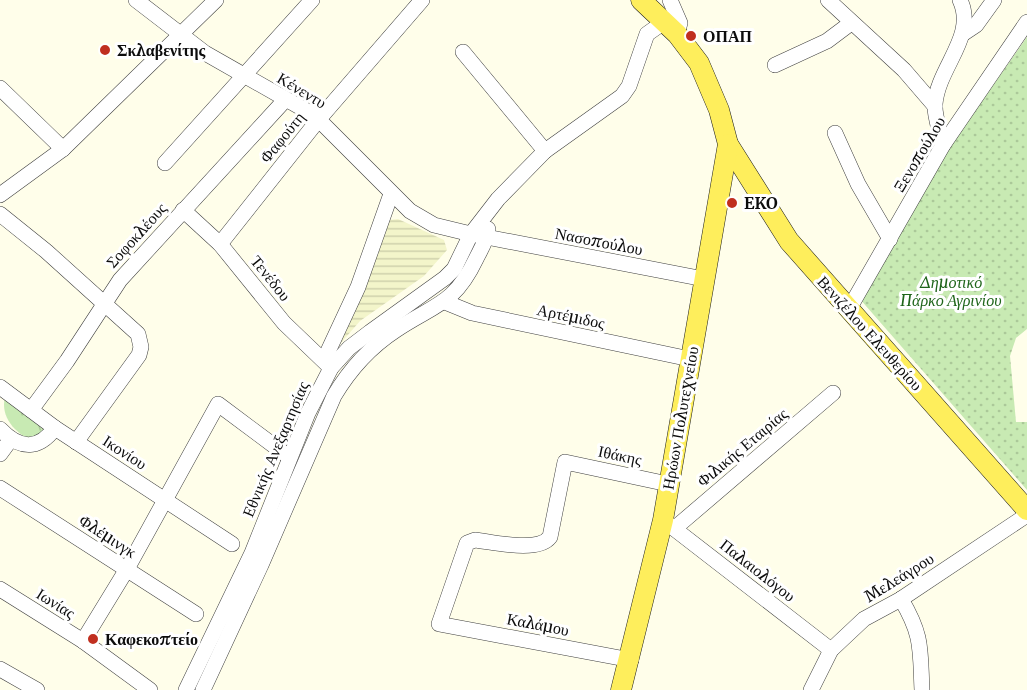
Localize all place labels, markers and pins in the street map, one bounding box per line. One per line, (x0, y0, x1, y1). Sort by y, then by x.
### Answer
place label: ΟΠΑΠ (703, 26, 752, 46)
marker: ΟΠΑΠ (684, 29, 698, 43)
place label: Σκλαβενίτης (117, 40, 206, 60)
marker: Σκλαβενίτης (98, 43, 112, 57)
place label: EKO (744, 193, 778, 213)
marker: EKO (725, 196, 739, 210)
place label: Καφεκοπτείο (105, 629, 198, 649)
marker: Καφεκοπτείο (86, 632, 100, 646)

